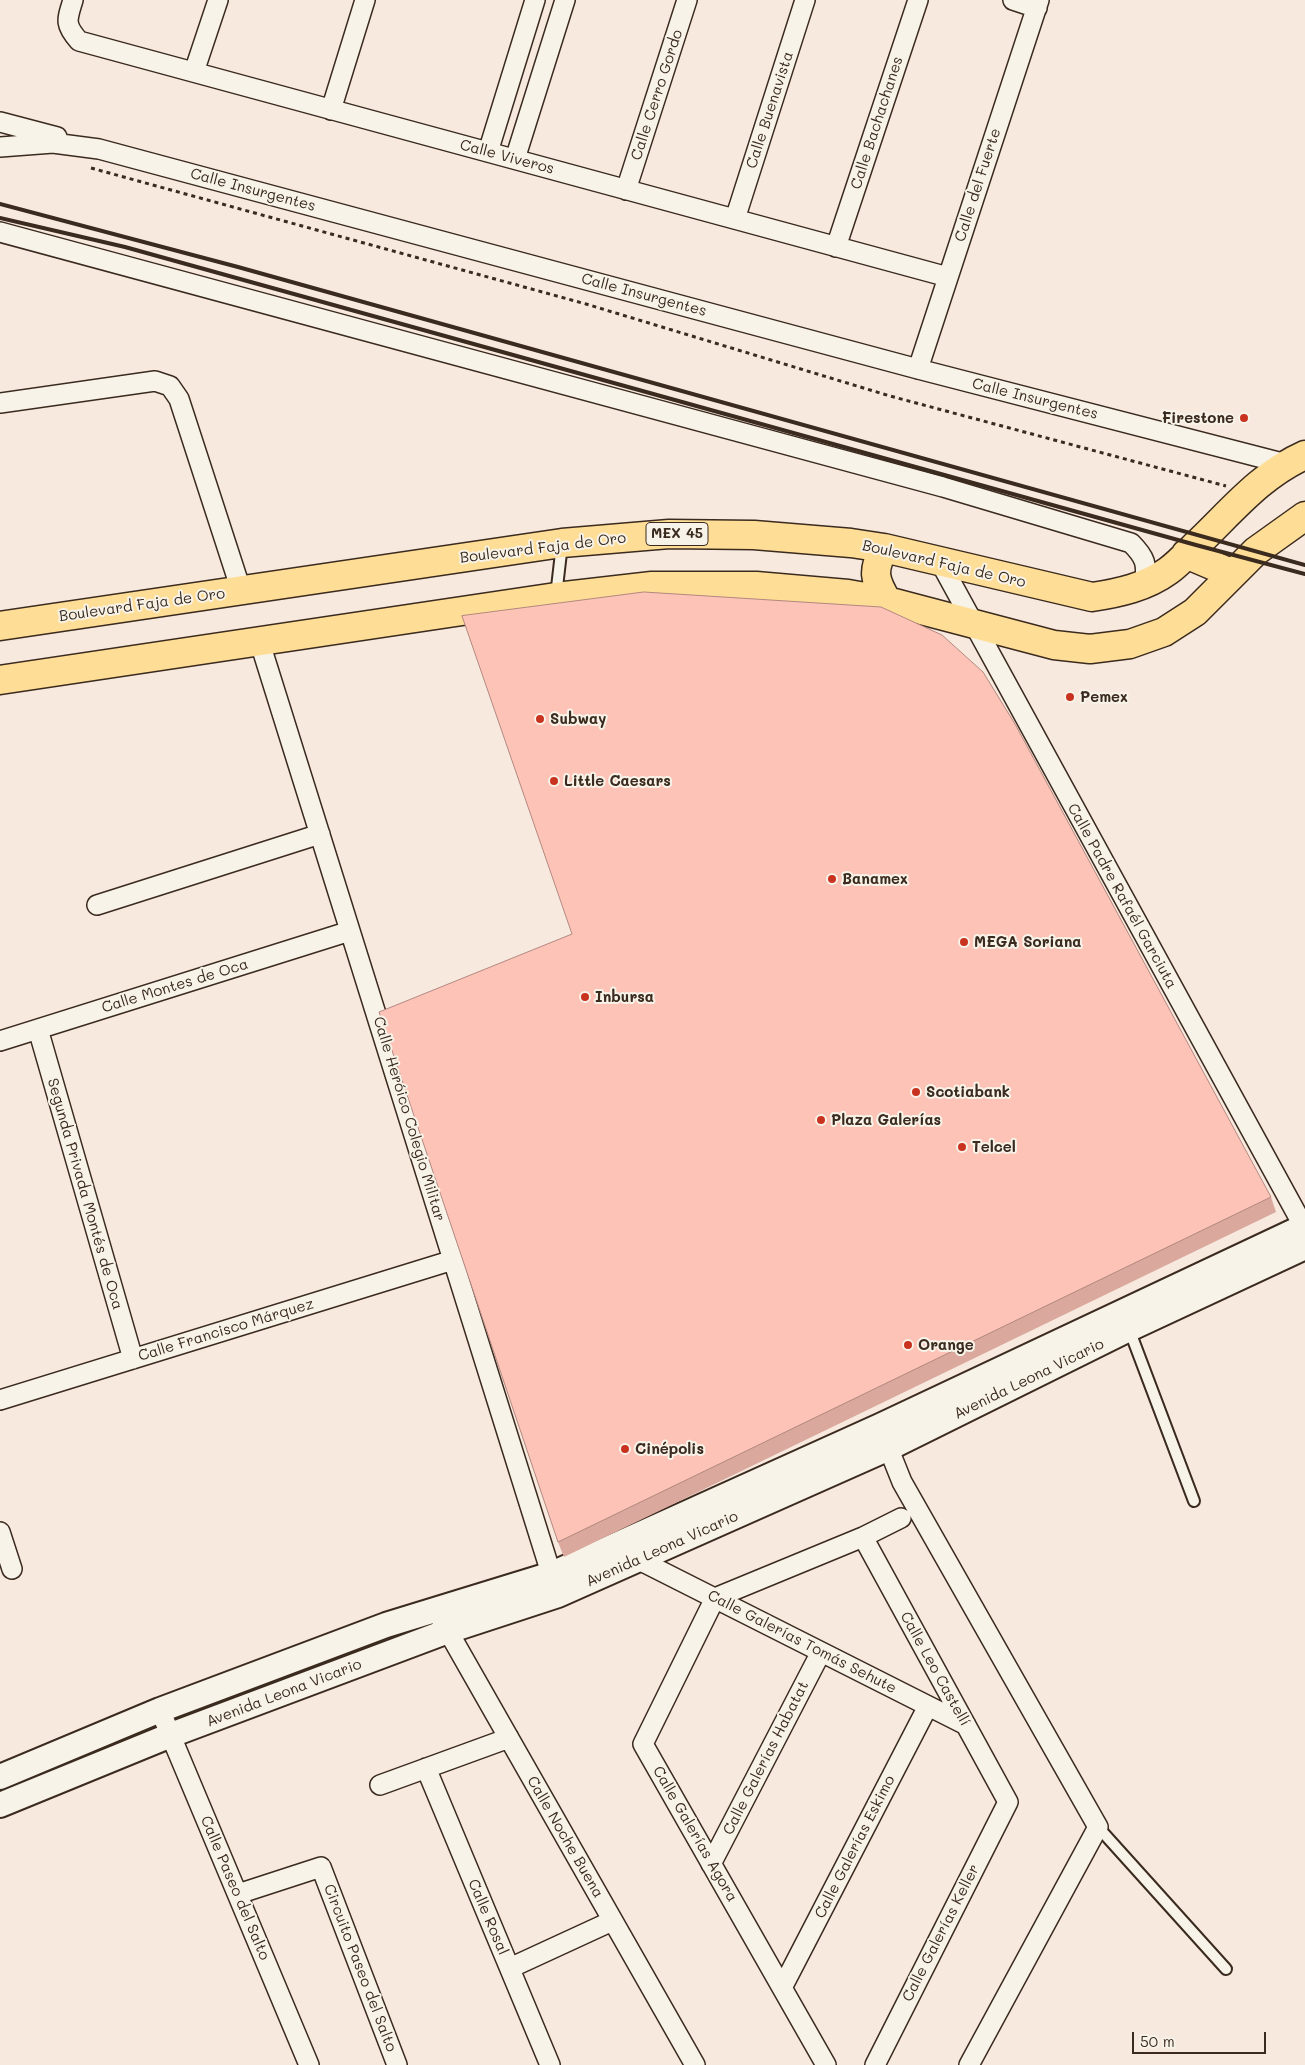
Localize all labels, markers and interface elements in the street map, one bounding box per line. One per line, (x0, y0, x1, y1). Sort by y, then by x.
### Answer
street label: Calle Cerro Gordo (627, 27, 687, 163)
street label: Calle Buenavista (743, 49, 797, 171)
street label: Calle Bachachanes (847, 54, 907, 192)
street label: Calle del Fuerte (951, 126, 1005, 244)
street label: Calle Viveros (458, 136, 556, 178)
street label: Calle Insurgentes (188, 165, 318, 215)
street label: Calle Insurgentes (579, 270, 709, 320)
street label: Calle Insurgentes (970, 375, 1100, 423)
place label: Firestone (1162, 409, 1234, 427)
marker: Firestone (1238, 412, 1250, 424)
road number: MEX 45 (646, 522, 708, 546)
street label: Boulevard Faja de Oro (459, 529, 627, 567)
street label: Boulevard Faja de Oro (860, 536, 1028, 592)
street label: Boulevard Faja de Oro (58, 584, 226, 626)
place label: Pemex (1080, 688, 1128, 706)
marker: Pemex (1064, 691, 1076, 703)
place label: Subway (550, 710, 606, 728)
marker: Subway (534, 713, 546, 725)
place label: Little Caesars (564, 772, 671, 790)
marker: Little Caesars (548, 775, 560, 787)
street label: Calle Padre Rafaél Garciuta (1064, 800, 1180, 992)
place label: Banamex (842, 870, 908, 888)
marker: Banamex (826, 873, 838, 885)
place label: MEGA Soriana (974, 933, 1082, 951)
marker: MEGA Soriana (958, 936, 970, 948)
street label: Calle Montes de Oca (99, 955, 251, 1017)
place label: Inbursa (595, 988, 654, 1006)
marker: Inbursa (579, 991, 591, 1003)
street label: Calle Heróico Colegio Militar (369, 1014, 449, 1224)
street label: Segunda Privada Montés de Oca (43, 1076, 127, 1312)
place label: Scotiabank (926, 1083, 1010, 1101)
marker: Scotiabank (910, 1086, 922, 1098)
place label: Plaza Galerías (831, 1111, 941, 1129)
marker: Plaza Galerías (815, 1114, 827, 1126)
place label: Telcel (972, 1138, 1016, 1156)
marker: Telcel (956, 1141, 968, 1153)
street label: Calle Francisco Márquez (136, 1295, 316, 1365)
street label: Avenida Leona Vicario (951, 1335, 1107, 1423)
place label: Orange (918, 1336, 974, 1354)
marker: Orange (902, 1339, 914, 1351)
place label: Cinépolis (635, 1440, 704, 1458)
marker: Cinépolis (619, 1443, 631, 1455)
street label: Avenida Leona Vicario (583, 1507, 741, 1591)
street label: Calle Galerías Tomás Sehute (704, 1586, 900, 1698)
street label: Calle Leo Castellí (896, 1609, 974, 1729)
street label: Avenida Leona Vicario (204, 1655, 364, 1731)
street label: Calle Galerías Habatat (719, 1678, 813, 1838)
street label: Calle Galerías Agora (649, 1763, 741, 1905)
street label: Calle Galerías Eskimo (811, 1772, 899, 1922)
street label: Calle Noche Buena (523, 1773, 607, 1901)
street label: Calle Paseo del Salto (196, 1813, 274, 1963)
street label: Calle Galerías Keller (899, 1861, 983, 2005)
street label: Calle Rosal (464, 1876, 512, 1958)
street label: Circuito Paseo del Salto (320, 1882, 400, 2054)
scale bar (1135, 2022, 1269, 2054)
text: 50 m (1140, 2031, 1175, 2051)

